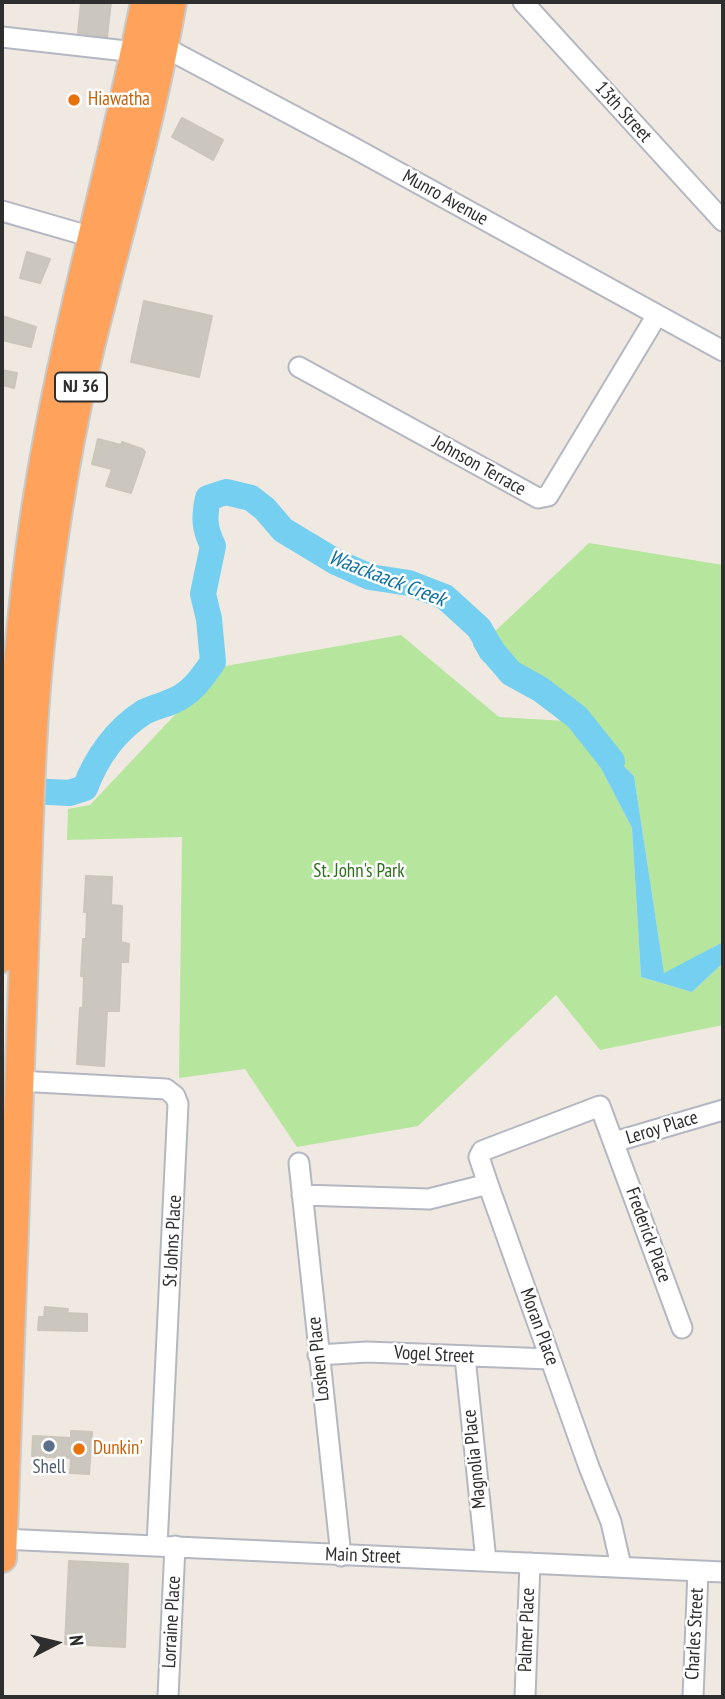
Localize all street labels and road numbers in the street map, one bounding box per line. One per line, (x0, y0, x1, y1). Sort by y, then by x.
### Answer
street label: 13th Street (590, 77, 656, 147)
street label: Munro Avenue (398, 165, 492, 231)
road number: NJ 36 (55, 372, 107, 402)
street label: Johnson Terrace (428, 431, 530, 501)
street label: Leroy Place (623, 1106, 701, 1150)
street label: Frederick Place (620, 1184, 676, 1286)
street label: St Johns Place (159, 1194, 187, 1288)
street label: Moran Place (515, 1285, 563, 1369)
street label: Loshen Place (303, 1315, 335, 1403)
street label: Vogel Street (394, 1342, 474, 1368)
street label: Magnolia Place (458, 1408, 492, 1510)
street label: Main Street (325, 1543, 401, 1569)
street label: Lorraine Place (158, 1575, 186, 1669)
street label: Palmer Place (514, 1587, 540, 1673)
street label: Charles Street (681, 1588, 709, 1680)

